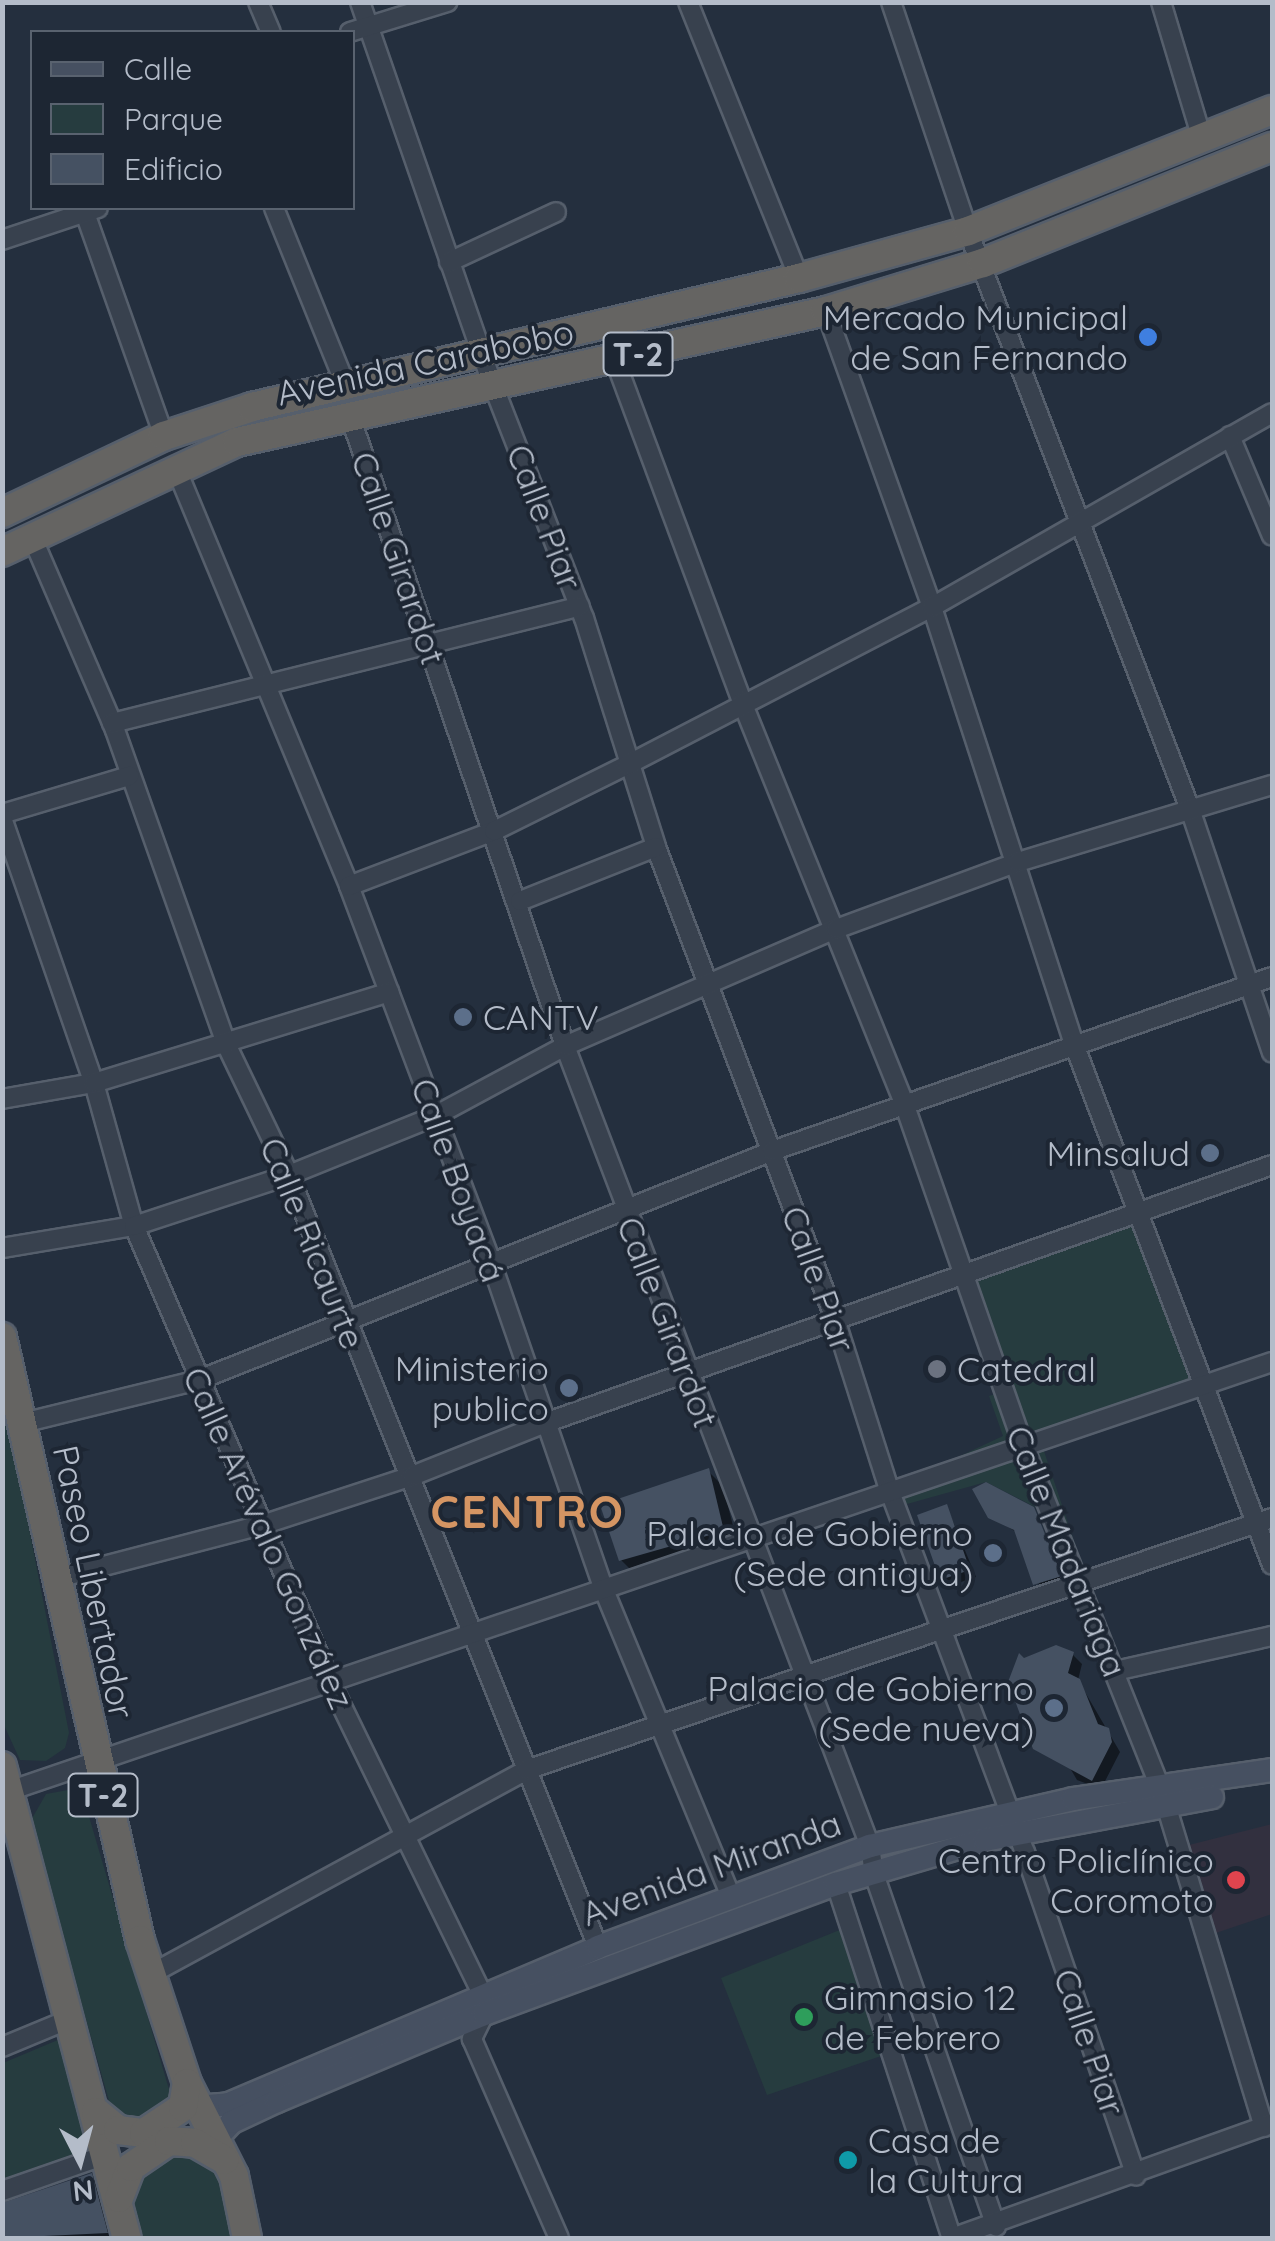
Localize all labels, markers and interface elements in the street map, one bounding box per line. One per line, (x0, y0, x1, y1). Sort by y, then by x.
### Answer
legend (30, 30, 355, 210)
text: Calle (124, 50, 192, 88)
text: Parque (124, 100, 223, 138)
text: Edificio (124, 150, 223, 188)
place label: Mercado Municipal de San Fernando (823, 296, 1128, 378)
street label: Avenida Carabobo (273, 310, 577, 414)
marker: Mercado Municipal de San Fernando (1137, 326, 1159, 348)
road number: T-2 (600, 327, 676, 381)
street label: Calle Piar (498, 438, 592, 596)
street label: Calle Girardot (343, 446, 455, 670)
place label: CANTV (483, 996, 599, 1038)
marker: CANTV (452, 1006, 474, 1028)
street label: Calle Boyacá (403, 1073, 515, 1287)
street label: Calle Ricaurte (252, 1131, 374, 1355)
place label: Minsalud (1046, 1132, 1190, 1174)
marker: Minsalud (1199, 1142, 1221, 1164)
street label: Calle Piar (773, 1200, 865, 1358)
street label: Calle Girardot (609, 1211, 727, 1433)
place label: Ministerio publico (395, 1347, 549, 1429)
place label: Catedral (957, 1348, 1096, 1390)
marker: Catedral (926, 1358, 948, 1380)
street label: Calle Arévalo González (175, 1360, 363, 1716)
marker: Ministerio publico (558, 1377, 580, 1399)
street label: Calle Madariaga (998, 1419, 1136, 1683)
street label: Paseo Libertador (45, 1442, 143, 1722)
district label: CENTRO (431, 1485, 625, 1539)
place label: Palacio de Gobierno (Sede antigua) (646, 1512, 973, 1594)
marker: Palacio de Gobierno (Sede antigua) (982, 1542, 1004, 1564)
place label: Palacio de Gobierno (Sede nueva) (707, 1667, 1034, 1749)
marker: Palacio de Gobierno (Sede nueva) (1043, 1697, 1065, 1719)
road number: T-2 (66, 1768, 140, 1822)
street label: Avenida Miranda (576, 1802, 846, 1934)
place label: Centro Policlínico Coromoto (938, 1839, 1214, 1921)
marker: Centro Policlínico Coromoto (1223, 1867, 1249, 1893)
street label: Calle Piar (1045, 1963, 1135, 2121)
place label: Gimnasio 12 de Febrero (824, 1976, 1016, 2058)
marker: Gimnasio 12 de Febrero (793, 2006, 815, 2028)
north arrow (30, 2111, 130, 2211)
place label: Casa de la Cultura (868, 2119, 1024, 2201)
marker: Casa de la Cultura (837, 2149, 859, 2171)
text: N (71, 2173, 95, 2210)

